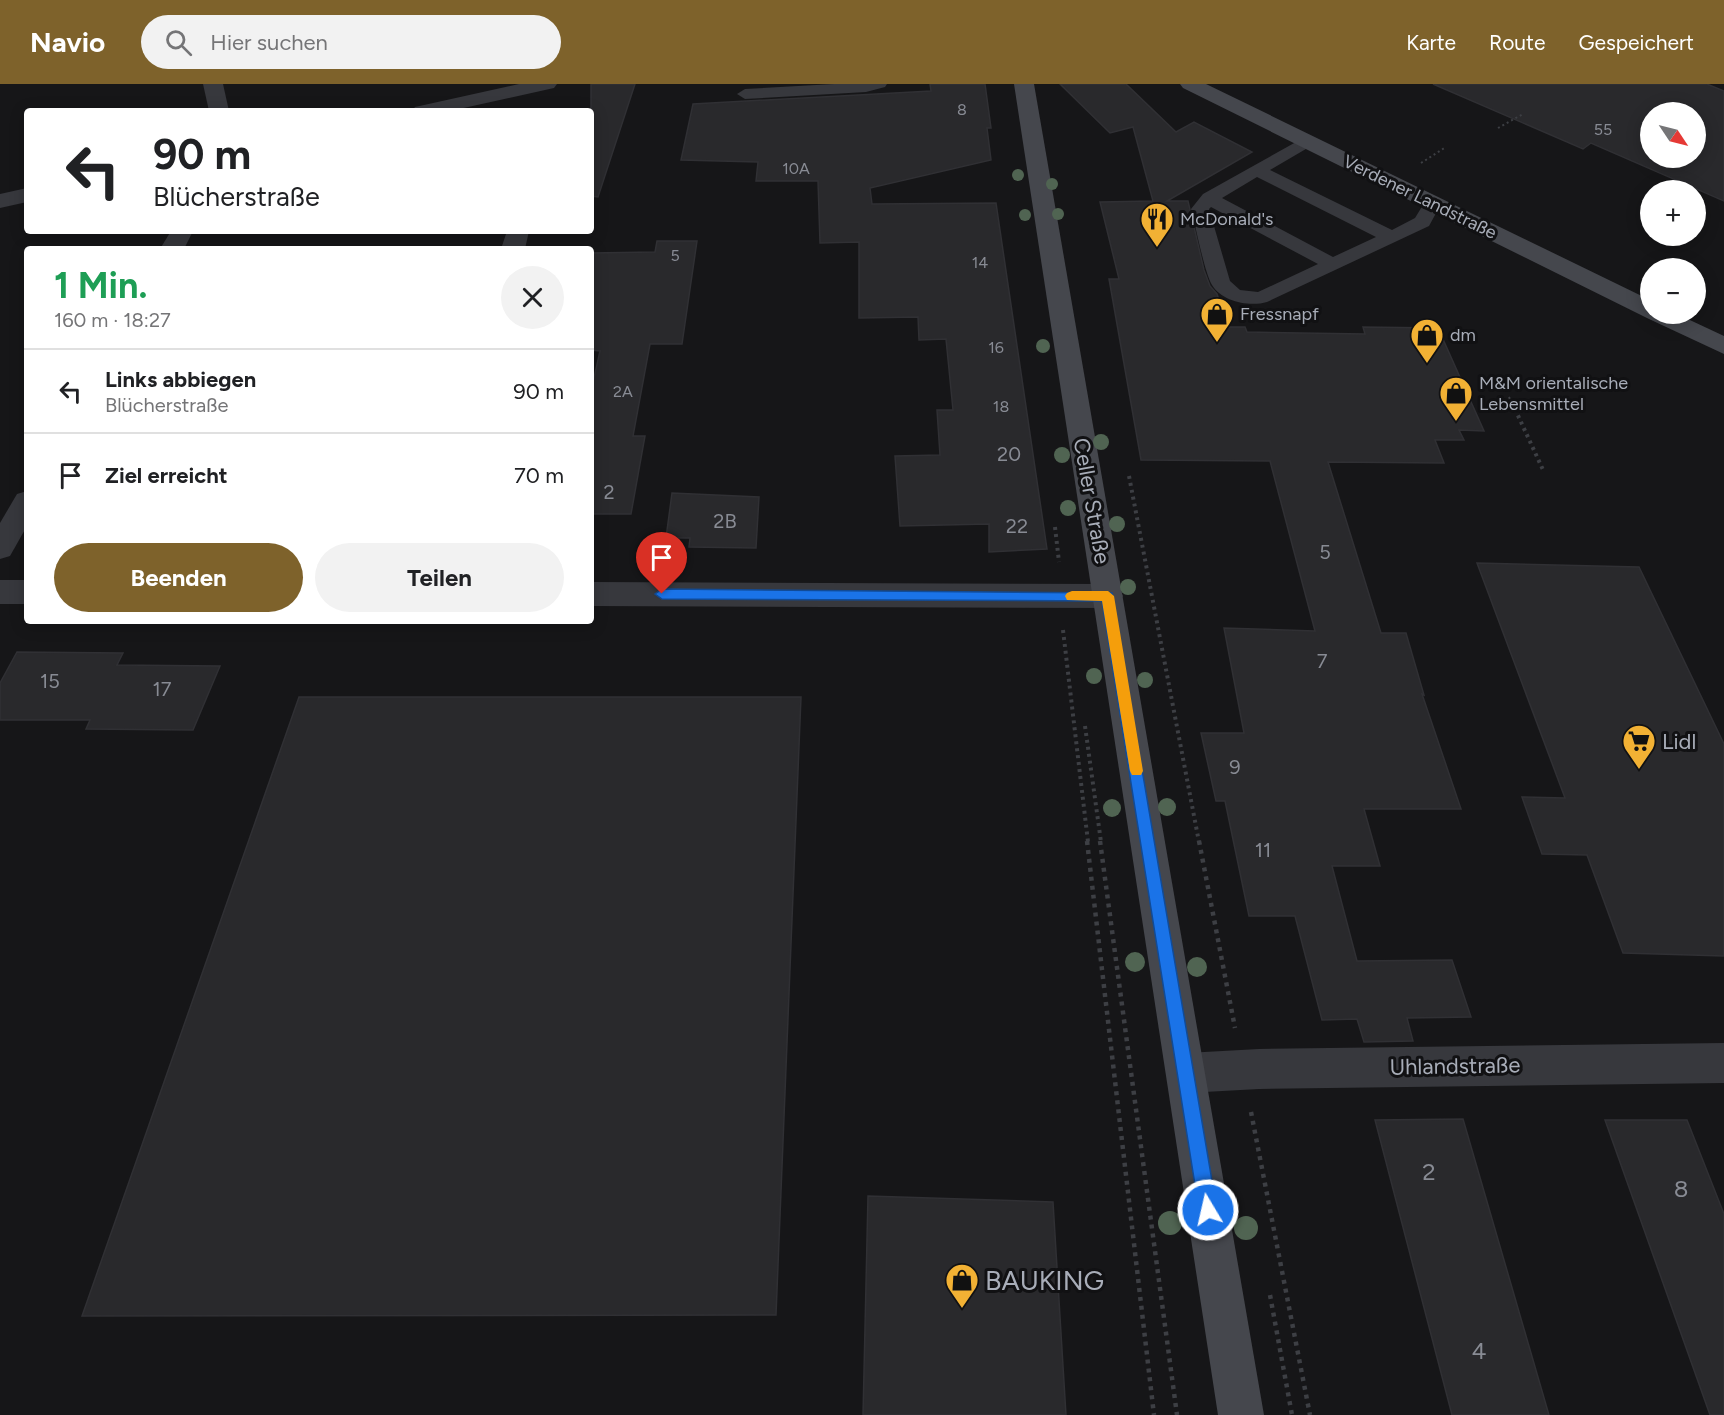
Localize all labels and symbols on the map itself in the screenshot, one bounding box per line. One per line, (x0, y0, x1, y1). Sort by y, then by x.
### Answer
house number: 8 (957, 100, 967, 119)
north arrow (1640, 102, 1706, 168)
house number: 55 (1594, 120, 1612, 139)
street label: Verdener Landstraße (1340, 150, 1500, 244)
house number: 10A (782, 159, 810, 178)
restaurant icon: McDonald's (1139, 201, 1175, 248)
place label: McDonald's (1180, 208, 1274, 230)
house number: 5 (670, 246, 680, 265)
house number: 14 (972, 253, 988, 272)
shop icon: Fressnapf (1199, 296, 1235, 343)
place label: Fressnapf (1240, 303, 1319, 325)
shop icon: dm (1409, 317, 1445, 364)
place label: dm (1450, 324, 1476, 346)
house number: 16 (988, 338, 1004, 357)
place label: M&M orientalische Lebensmittel (1479, 372, 1628, 415)
shop icon: M&M orientalische Lebensmittel (1438, 375, 1474, 422)
house number: 2A (613, 382, 633, 401)
house number: 18 (993, 397, 1009, 416)
street label: Celler Straße (1068, 436, 1116, 566)
house number: 20 (997, 442, 1021, 466)
house number: 2 (603, 480, 615, 504)
house number: 2B (713, 509, 737, 533)
house number: 22 (1006, 514, 1028, 538)
pin (636, 532, 687, 594)
house number: 5 (1319, 540, 1331, 564)
house number: 7 (1317, 649, 1328, 673)
house number: 15 (40, 669, 60, 693)
house number: 17 (153, 677, 172, 701)
supermarket icon: Lidl (1621, 723, 1657, 770)
place label: Lidl (1662, 728, 1696, 755)
house number: 9 (1229, 755, 1241, 779)
house number: 11 (1255, 838, 1271, 862)
street label: Uhlandstraße (1389, 1051, 1521, 1081)
house number: 2 (1422, 1157, 1436, 1186)
house number: 8 (1674, 1174, 1688, 1203)
position arrow (1176, 1178, 1240, 1242)
shop icon: BAUKING (944, 1262, 980, 1309)
place label: BAUKING (985, 1264, 1104, 1297)
house number: 4 (1472, 1336, 1487, 1365)

